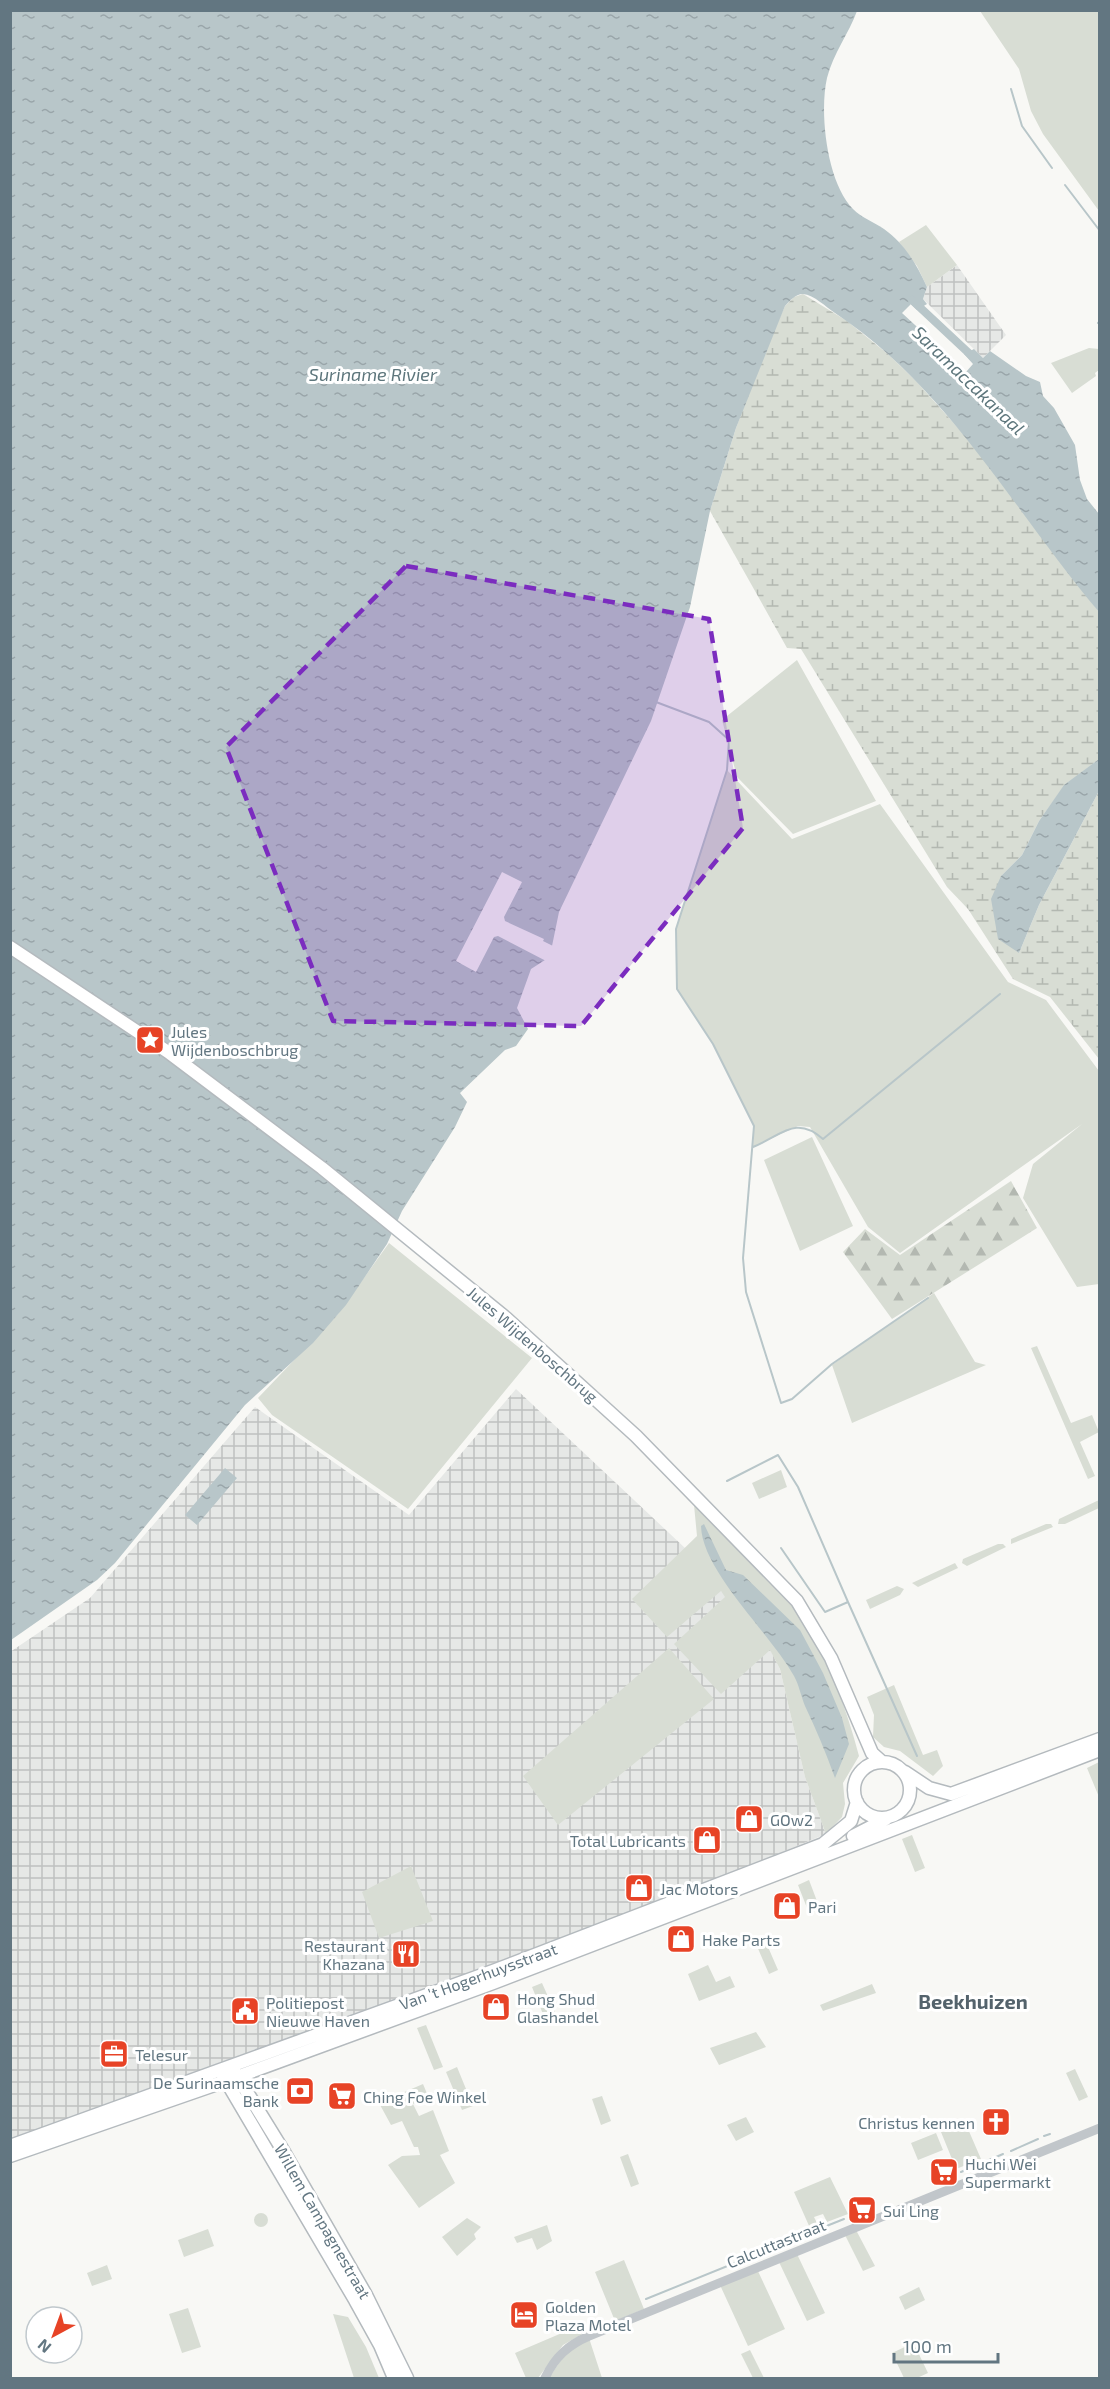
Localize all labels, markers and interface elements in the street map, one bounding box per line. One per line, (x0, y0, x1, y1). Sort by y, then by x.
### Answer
water label: Saramaccakanaal (908, 321, 1030, 439)
water label: Suriname Rivier (309, 363, 438, 385)
place label: Jules Wijdenboschbrug (171, 1022, 298, 1060)
place icon: Jules Wijdenboschbrug (134, 1024, 166, 1056)
street label: Jules Wijdenboschbrug (463, 1282, 602, 1407)
shop icon: GOw2 (733, 1803, 765, 1835)
place label: GOw2 (770, 1810, 813, 1829)
shop icon: Total Lubricants (691, 1824, 723, 1856)
place label: Total Lubricants (570, 1831, 686, 1850)
shop icon: Jac Motors (623, 1872, 655, 1904)
place label: Jac Motors (660, 1879, 738, 1898)
shop icon: Pari (771, 1890, 803, 1922)
place label: Pari (808, 1897, 837, 1916)
shop icon: Hake Parts (665, 1923, 697, 1955)
place label: Hake Parts (702, 1930, 780, 1949)
place label: Restaurant Khazana (304, 1936, 385, 1973)
restaurant icon: Restaurant Khazana (390, 1938, 422, 1970)
street label: Van 't Hogerhuysstraat (396, 1939, 560, 2013)
place label: Hong Shud Glashandel (517, 1989, 599, 2026)
district label: Beekhuizen (918, 1989, 1028, 2013)
shop icon: Hong Shud Glashandel (480, 1991, 512, 2023)
place label: Politiepost Nieuwe Haven (266, 1993, 370, 2030)
public building icon: Politiepost Nieuwe Haven (229, 1995, 261, 2027)
office icon: Telesur (98, 2038, 130, 2070)
place label: Telesur (135, 2045, 189, 2064)
place label: De Surinaamsche Bank (153, 2073, 279, 2110)
bank icon: De Surinaamsche Bank (284, 2075, 316, 2107)
supermarket icon: Ching Foe Winkel (326, 2080, 358, 2112)
place label: Ching Foe Winkel (363, 2087, 487, 2106)
church icon: Christus kennen (980, 2106, 1012, 2138)
place label: Christus kennen (858, 2113, 975, 2132)
street label: Willem Campagnestraat (271, 2140, 375, 2302)
place label: Huchi Wei Supermarkt (965, 2154, 1051, 2191)
supermarket icon: Huchi Wei Supermarkt (928, 2156, 960, 2188)
supermarket icon: Sui Ling (846, 2194, 878, 2226)
place label: Sui Ling (883, 2201, 939, 2220)
street label: Calcuttastraat (724, 2215, 828, 2271)
place label: Golden Plaza Motel (545, 2297, 631, 2334)
hotel icon: Golden Plaza Motel (508, 2299, 540, 2331)
north arrow (24, 2305, 84, 2365)
scale bar (894, 2326, 998, 2364)
text: 100 m (903, 2335, 952, 2357)
text: N (33, 2336, 54, 2358)

